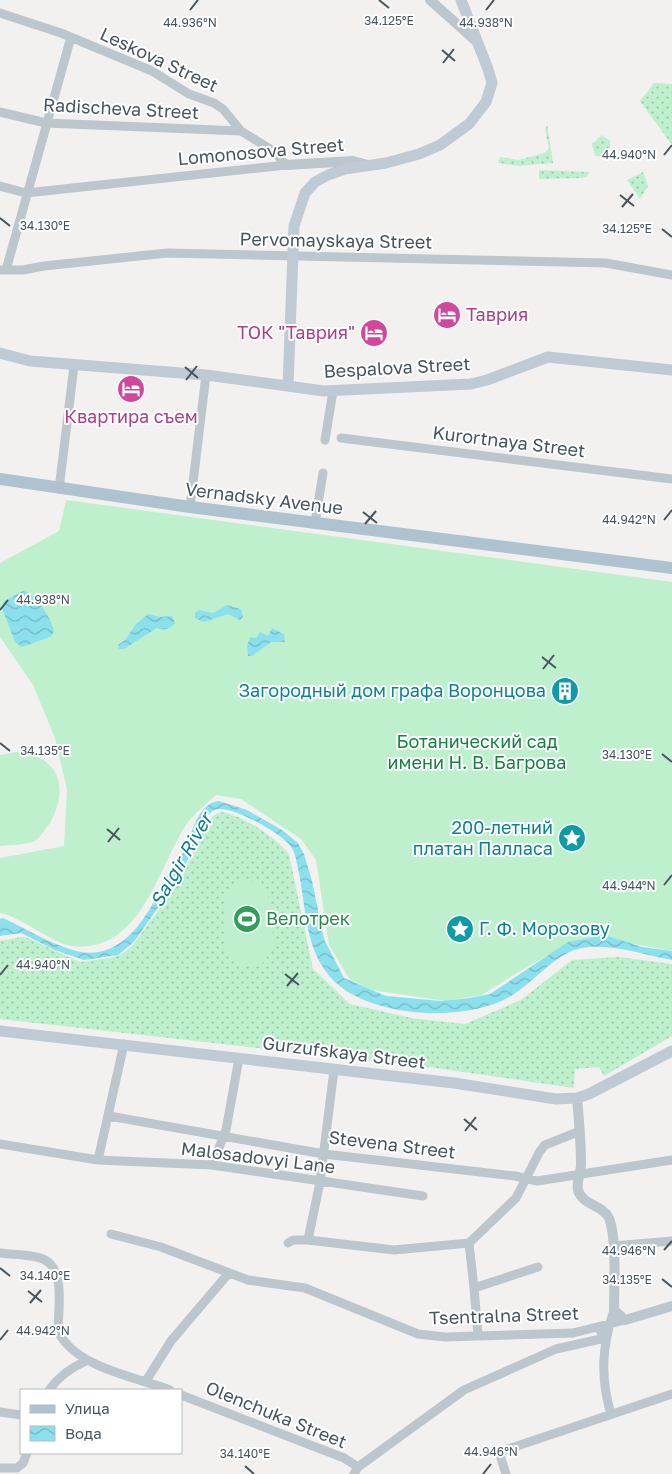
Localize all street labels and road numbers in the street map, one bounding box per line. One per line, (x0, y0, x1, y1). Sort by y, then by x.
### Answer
street label: Leskova Street (97, 22, 222, 96)
street label: Radischeva Street (43, 93, 200, 123)
street label: Lomonosova Street (177, 133, 345, 169)
street label: Pervomayskaya Street (239, 227, 433, 253)
street label: Bespalova Street (323, 352, 471, 382)
street label: Kurortnaya Street (432, 421, 587, 461)
street label: Vernadsky Avenue (184, 477, 344, 519)
street label: Gurzufskaya Street (261, 1031, 427, 1073)
street label: Stevena Street (327, 1125, 457, 1163)
street label: Malosadovyi Lane (180, 1137, 337, 1177)
street label: Tsentralna Street (429, 1301, 579, 1329)
street label: Olenchuka Street (203, 1376, 350, 1452)

